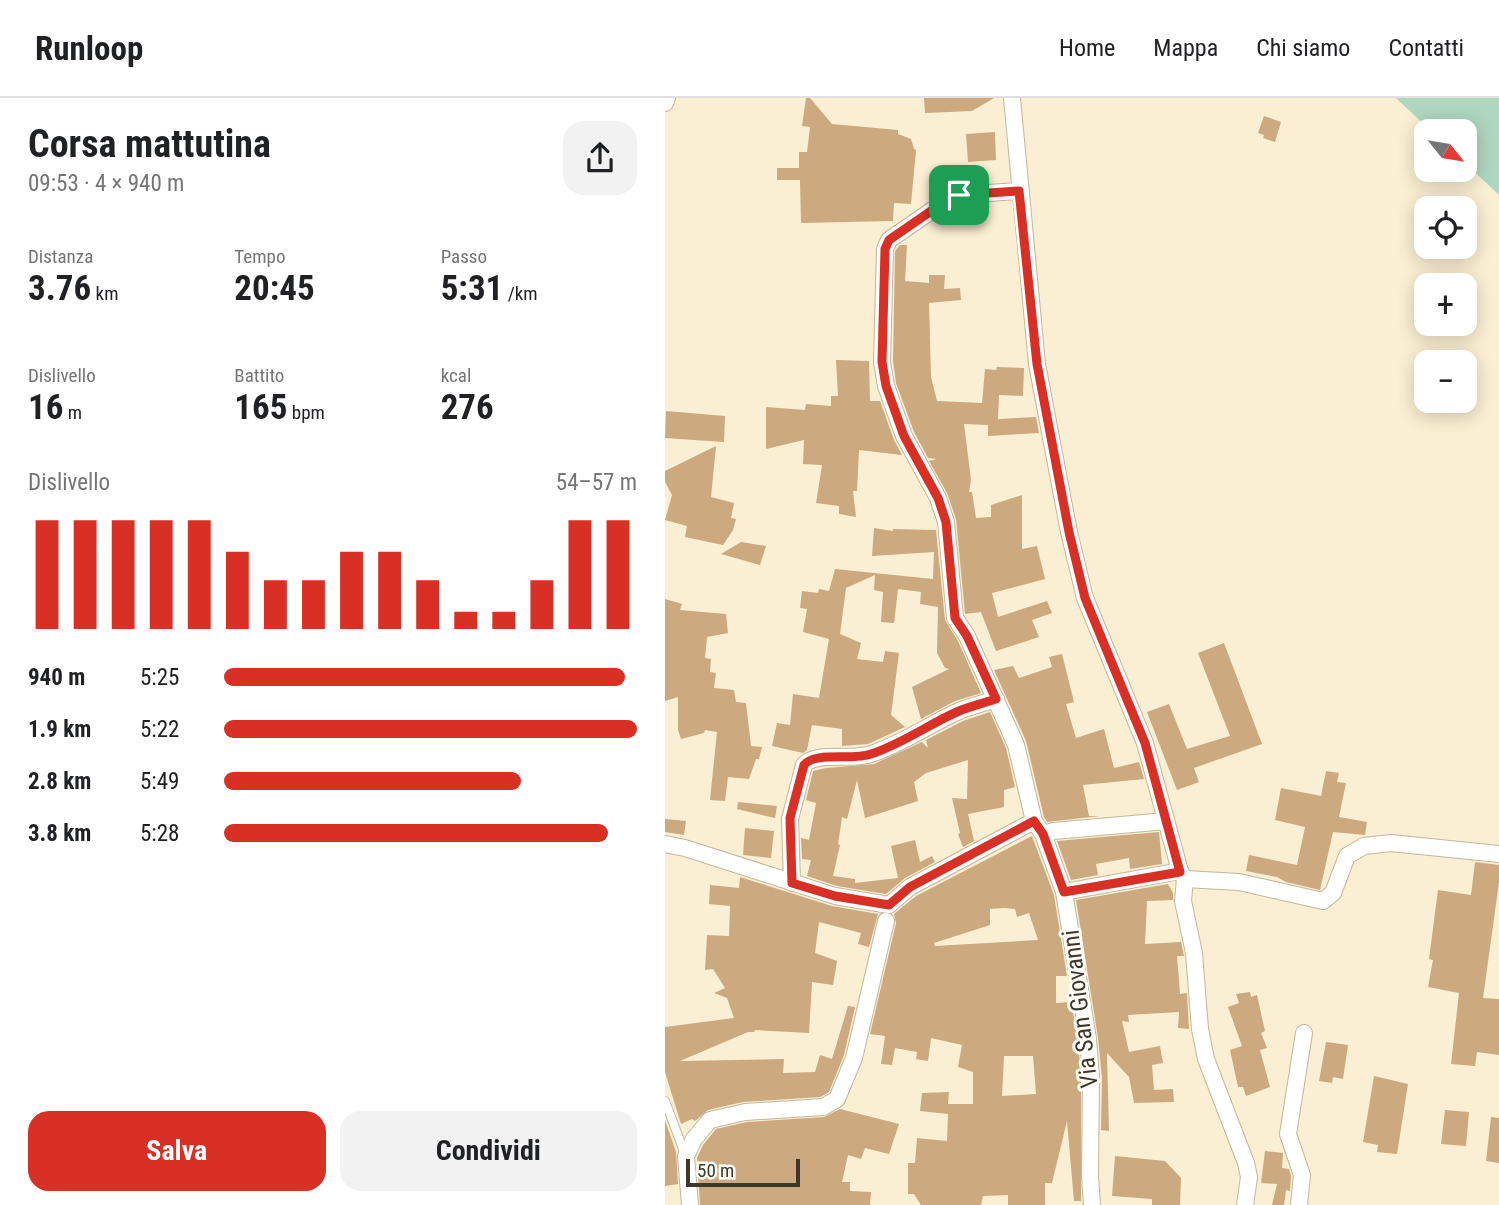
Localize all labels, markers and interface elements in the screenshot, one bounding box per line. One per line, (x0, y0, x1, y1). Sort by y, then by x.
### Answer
text: Runloop (35, 29, 143, 68)
text: Home (1059, 34, 1115, 62)
text: Mappa (1153, 34, 1218, 62)
text: Chi siamo (1256, 34, 1350, 62)
text: Contatti (1388, 34, 1464, 62)
north arrow (1414, 119, 1477, 182)
map controls (1414, 119, 1477, 413)
button: share (563, 121, 637, 195)
text: Corsa mattutina (28, 122, 271, 166)
pin (929, 165, 989, 225)
text: 09:53 · 4 × 940 m (28, 170, 184, 197)
icon: arrive (940, 176, 978, 214)
button: locate (1414, 196, 1477, 259)
text: Distanza (28, 245, 93, 268)
text: Tempo (234, 245, 285, 268)
text: Passo (441, 245, 487, 268)
text: 3.76 (28, 268, 91, 309)
text: 20:45 (234, 268, 315, 309)
text: 5:31 (441, 268, 503, 309)
button: + (1414, 273, 1477, 336)
text: km (91, 282, 118, 305)
text: /km (503, 282, 538, 305)
button: − (1414, 350, 1477, 413)
text: Dislivello (28, 364, 96, 387)
text: Battito (234, 364, 284, 387)
text: kcal (441, 364, 471, 387)
text: 16 (28, 387, 63, 428)
text: 165 (234, 387, 287, 428)
text: 276 (441, 387, 494, 428)
text: m (63, 401, 82, 424)
text: bpm (287, 401, 325, 424)
text: Dislivello (28, 469, 110, 496)
text: 54–57 m (556, 469, 637, 496)
text: 940 m (28, 664, 85, 691)
text: 5:25 (140, 664, 179, 691)
text: 1.9 km (28, 716, 91, 743)
text: 5:22 (140, 716, 179, 743)
text: 2.8 km (28, 768, 91, 795)
text: 5:49 (140, 768, 179, 795)
text: 3.8 km (28, 820, 91, 847)
text: 5:28 (140, 820, 179, 847)
street label: Via San Giovanni (1056, 928, 1104, 1090)
button: Salva (28, 1111, 326, 1191)
button: Condividi (340, 1111, 637, 1191)
scale bar (686, 1156, 800, 1188)
text: 50 m (697, 1159, 734, 1182)

